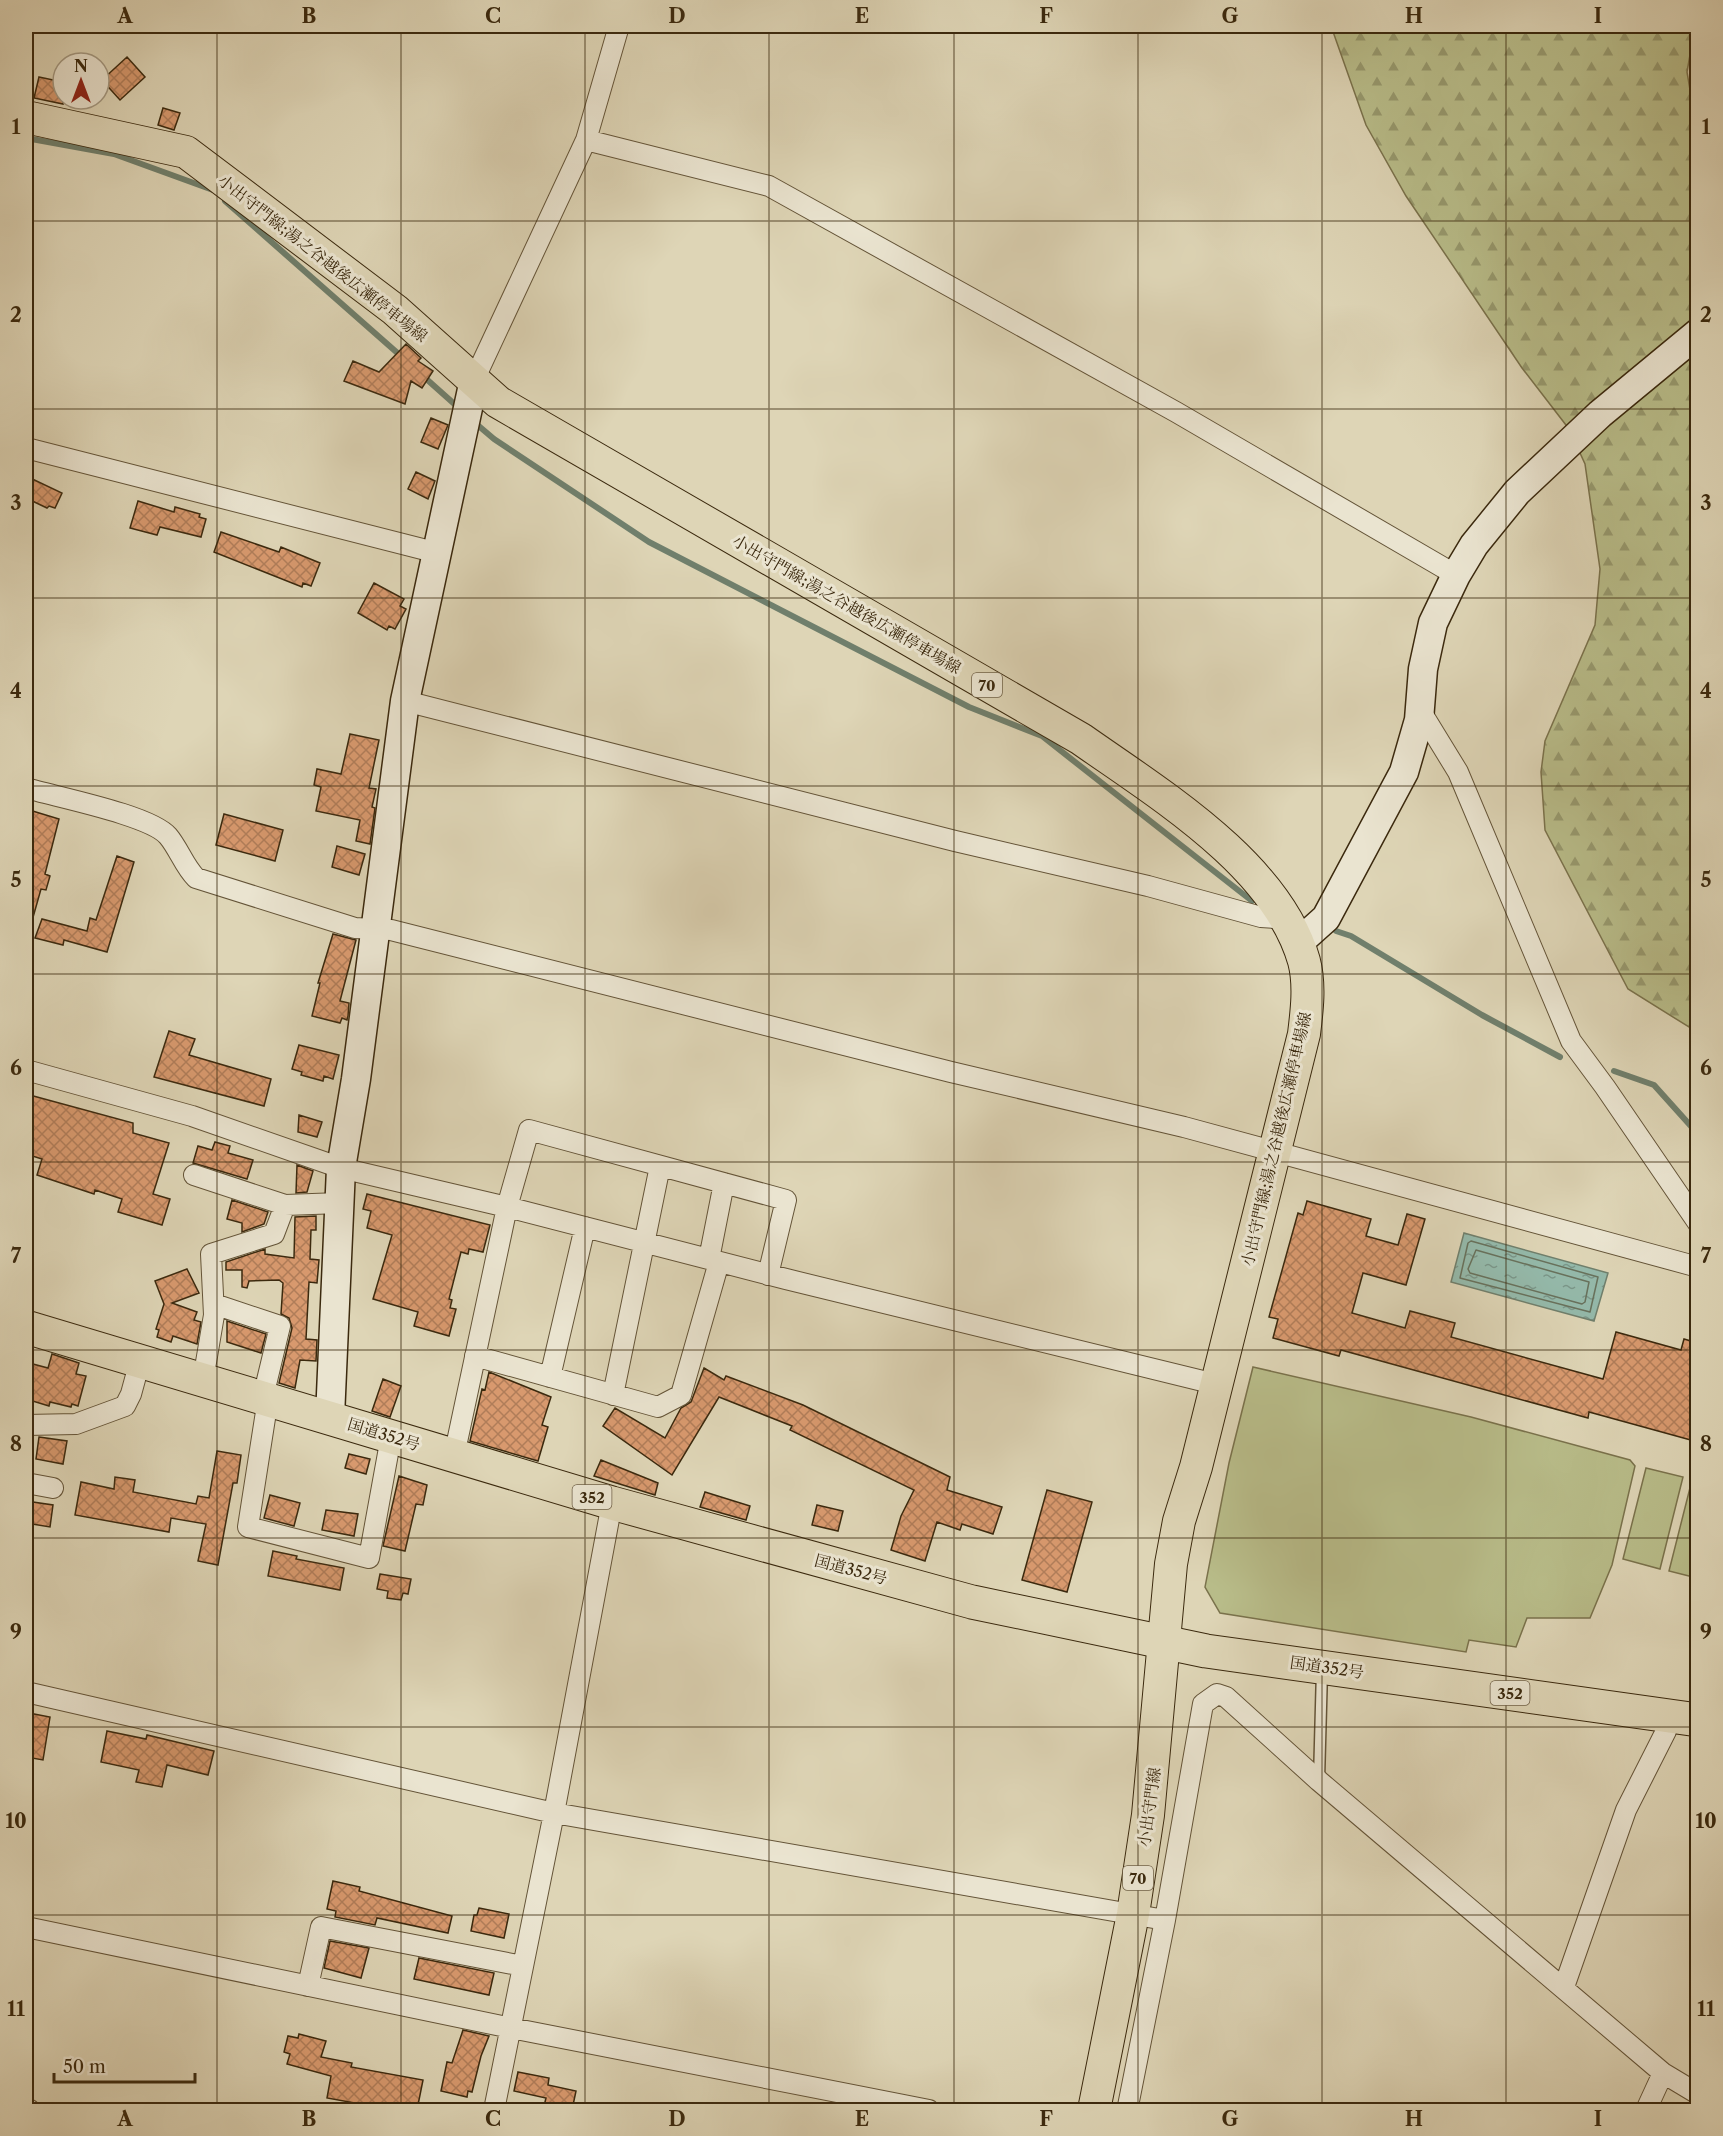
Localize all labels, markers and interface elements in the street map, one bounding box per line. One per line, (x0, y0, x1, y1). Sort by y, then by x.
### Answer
text: A (116, 4, 133, 28)
text: B (302, 4, 317, 28)
text: C (485, 4, 501, 28)
text: D (668, 4, 686, 28)
text: E (855, 4, 869, 28)
text: F (1039, 4, 1053, 28)
text: G (1222, 4, 1239, 28)
text: H (1405, 4, 1423, 28)
text: I (1594, 4, 1602, 28)
north arrow (51, 51, 111, 111)
text: N (74, 56, 88, 76)
text: 1 (12, 115, 21, 139)
text: 1 (1702, 115, 1711, 139)
street label: 小出守門線;湯之谷越後広瀬停車場線 (214, 170, 432, 346)
text: 2 (10, 303, 22, 327)
text: 2 (1700, 303, 1712, 327)
text: 3 (10, 491, 22, 515)
text: 3 (1700, 491, 1712, 515)
street label: 小出守門線;湯之谷越後広瀬停車場線 (729, 530, 965, 678)
road number: 70 (972, 673, 1002, 697)
text: 4 (10, 679, 22, 703)
text: 4 (1700, 679, 1712, 703)
text: 5 (10, 868, 22, 892)
text: 5 (1700, 868, 1712, 892)
street label: 小出守門線;湯之谷越後広瀬停車場線 (1237, 1010, 1315, 1268)
text: 6 (10, 1056, 22, 1080)
text: 6 (1700, 1056, 1712, 1080)
text: 7 (11, 1244, 22, 1268)
text: 7 (1701, 1244, 1712, 1268)
street label: 国道352号 (345, 1414, 423, 1454)
text: 8 (10, 1432, 22, 1456)
text: 8 (1700, 1432, 1712, 1456)
road number: 352 (572, 1485, 612, 1509)
street label: 国道352号 (812, 1550, 890, 1588)
text: 9 (10, 1620, 22, 1644)
text: 9 (1700, 1620, 1712, 1644)
street label: 国道352号 (1289, 1652, 1365, 1682)
road number: 352 (1490, 1681, 1530, 1705)
street label: 小出守門線 (1134, 1766, 1164, 1848)
text: 10 (5, 1809, 27, 1833)
text: 10 (1695, 1809, 1717, 1833)
road number: 70 (1123, 1866, 1153, 1890)
text: 11 (7, 1997, 25, 2021)
text: 11 (1697, 1997, 1715, 2021)
scale bar (54, 2046, 195, 2084)
text: 50 m (63, 2056, 106, 2078)
text: A (116, 2107, 133, 2131)
text: B (302, 2107, 317, 2131)
text: C (485, 2107, 501, 2131)
text: D (668, 2107, 686, 2131)
text: E (855, 2107, 869, 2131)
text: F (1039, 2107, 1053, 2131)
text: G (1222, 2107, 1239, 2131)
text: H (1405, 2107, 1423, 2131)
text: I (1594, 2107, 1602, 2131)

